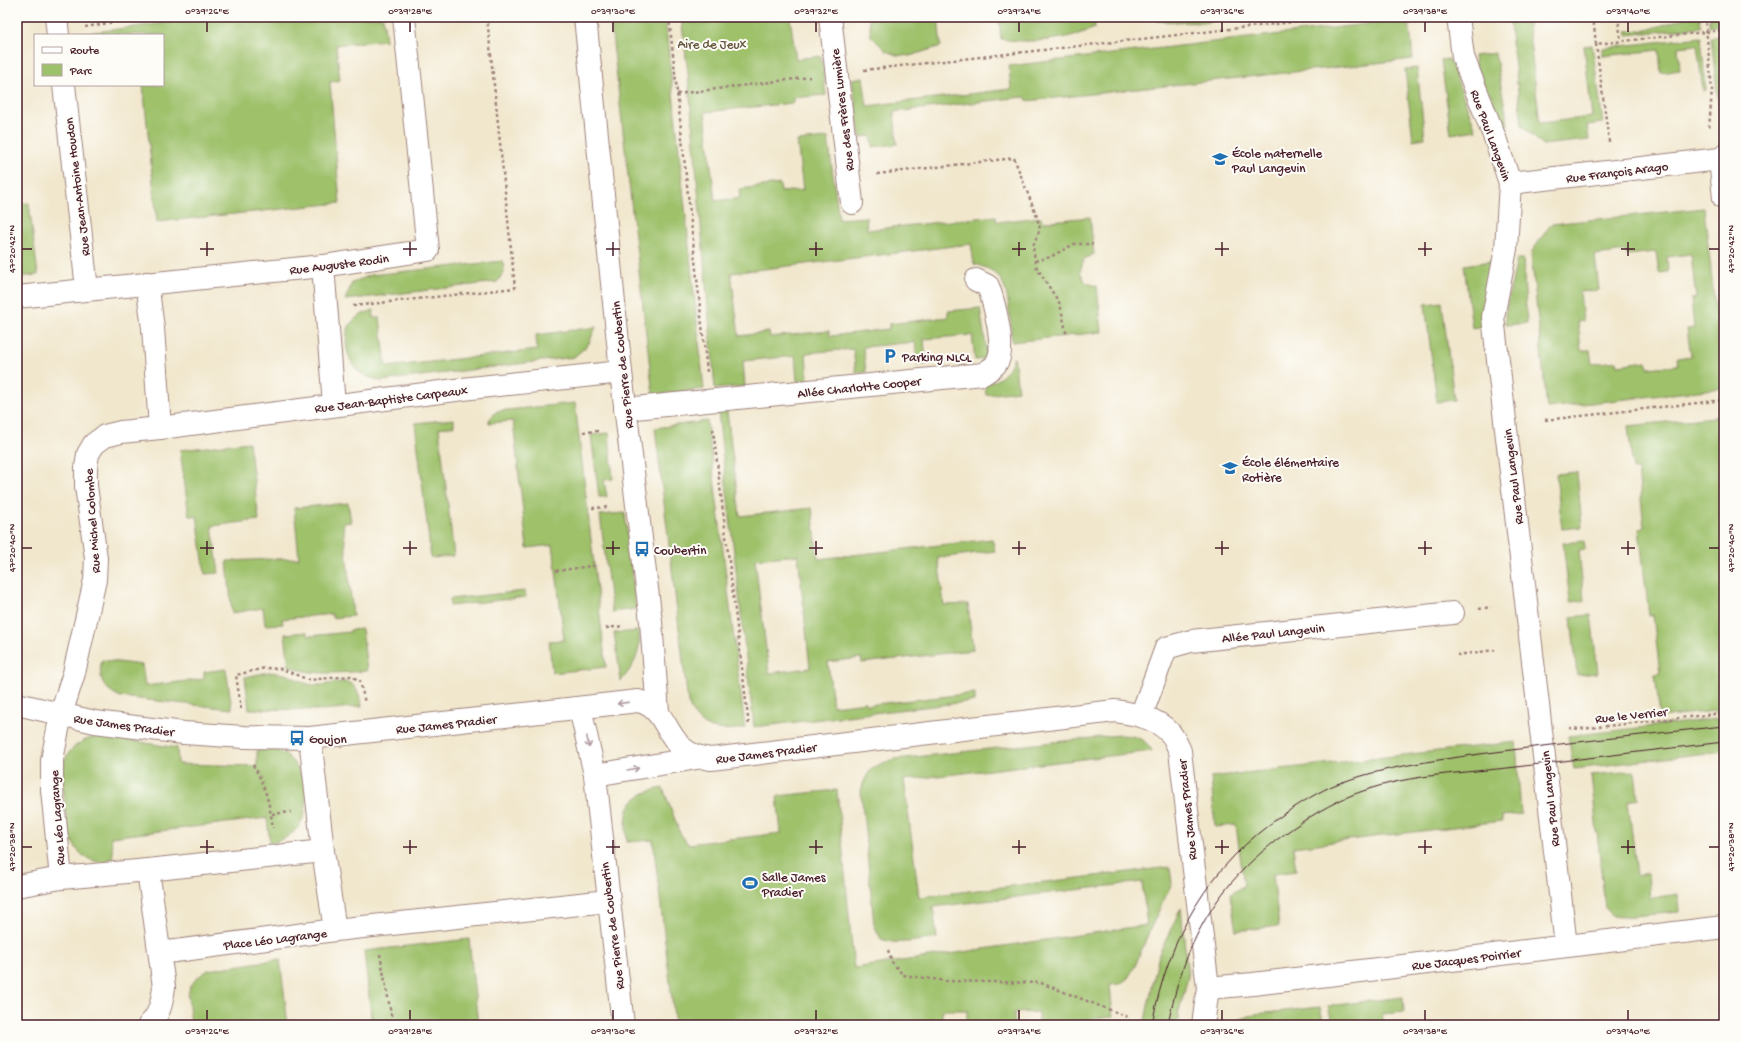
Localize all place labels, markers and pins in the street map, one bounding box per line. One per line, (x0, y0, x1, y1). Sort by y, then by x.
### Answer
place label: École maternelle Paul Langevin (1231, 146, 1323, 177)
school or university icon: École maternelle Paul Langevin (1211, 150, 1229, 168)
parking icon: Parking NLCL (881, 347, 899, 365)
place label: Parking NLCL (901, 351, 973, 366)
place label: École élémentaire Rotière (1242, 455, 1339, 486)
school or university icon: École élémentaire Rotière (1221, 459, 1239, 477)
bus stop icon: Coubertin (633, 540, 651, 558)
place label: Coubertin (654, 544, 707, 559)
bus stop icon: Goujon (288, 729, 306, 747)
place label: Goujon (309, 733, 348, 748)
place label: Salle James Pradier (761, 871, 827, 901)
sports icon: Salle James Pradier (741, 874, 759, 892)

